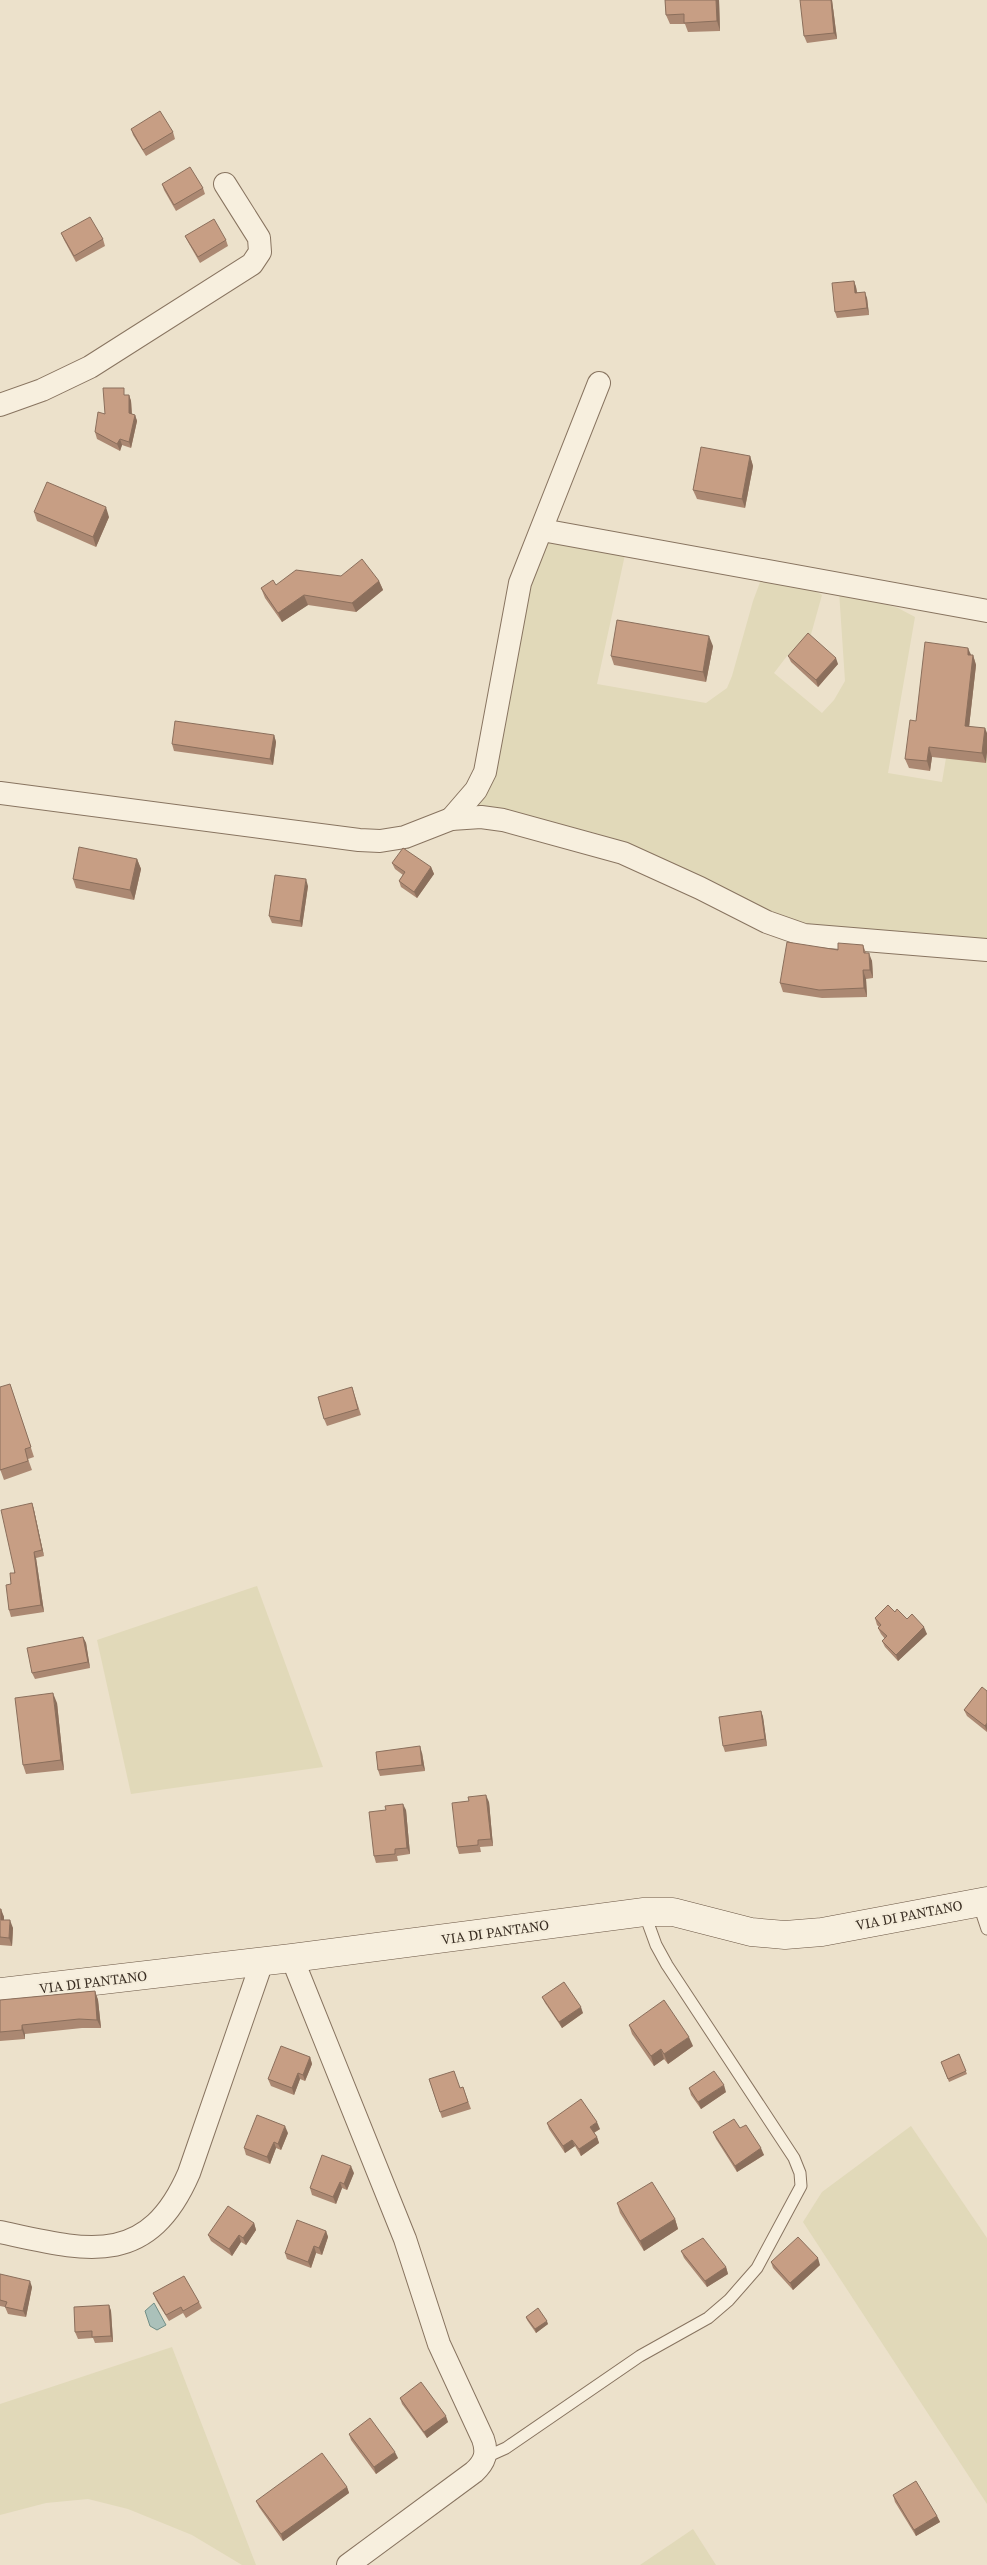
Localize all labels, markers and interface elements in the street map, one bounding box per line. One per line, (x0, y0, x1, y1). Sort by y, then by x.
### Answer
street label: VIA DI PANTANO (854, 1895, 964, 1935)
street label: VIA DI PANTANO (440, 1915, 550, 1949)
street label: VIA DI PANTANO (38, 1965, 148, 1999)

